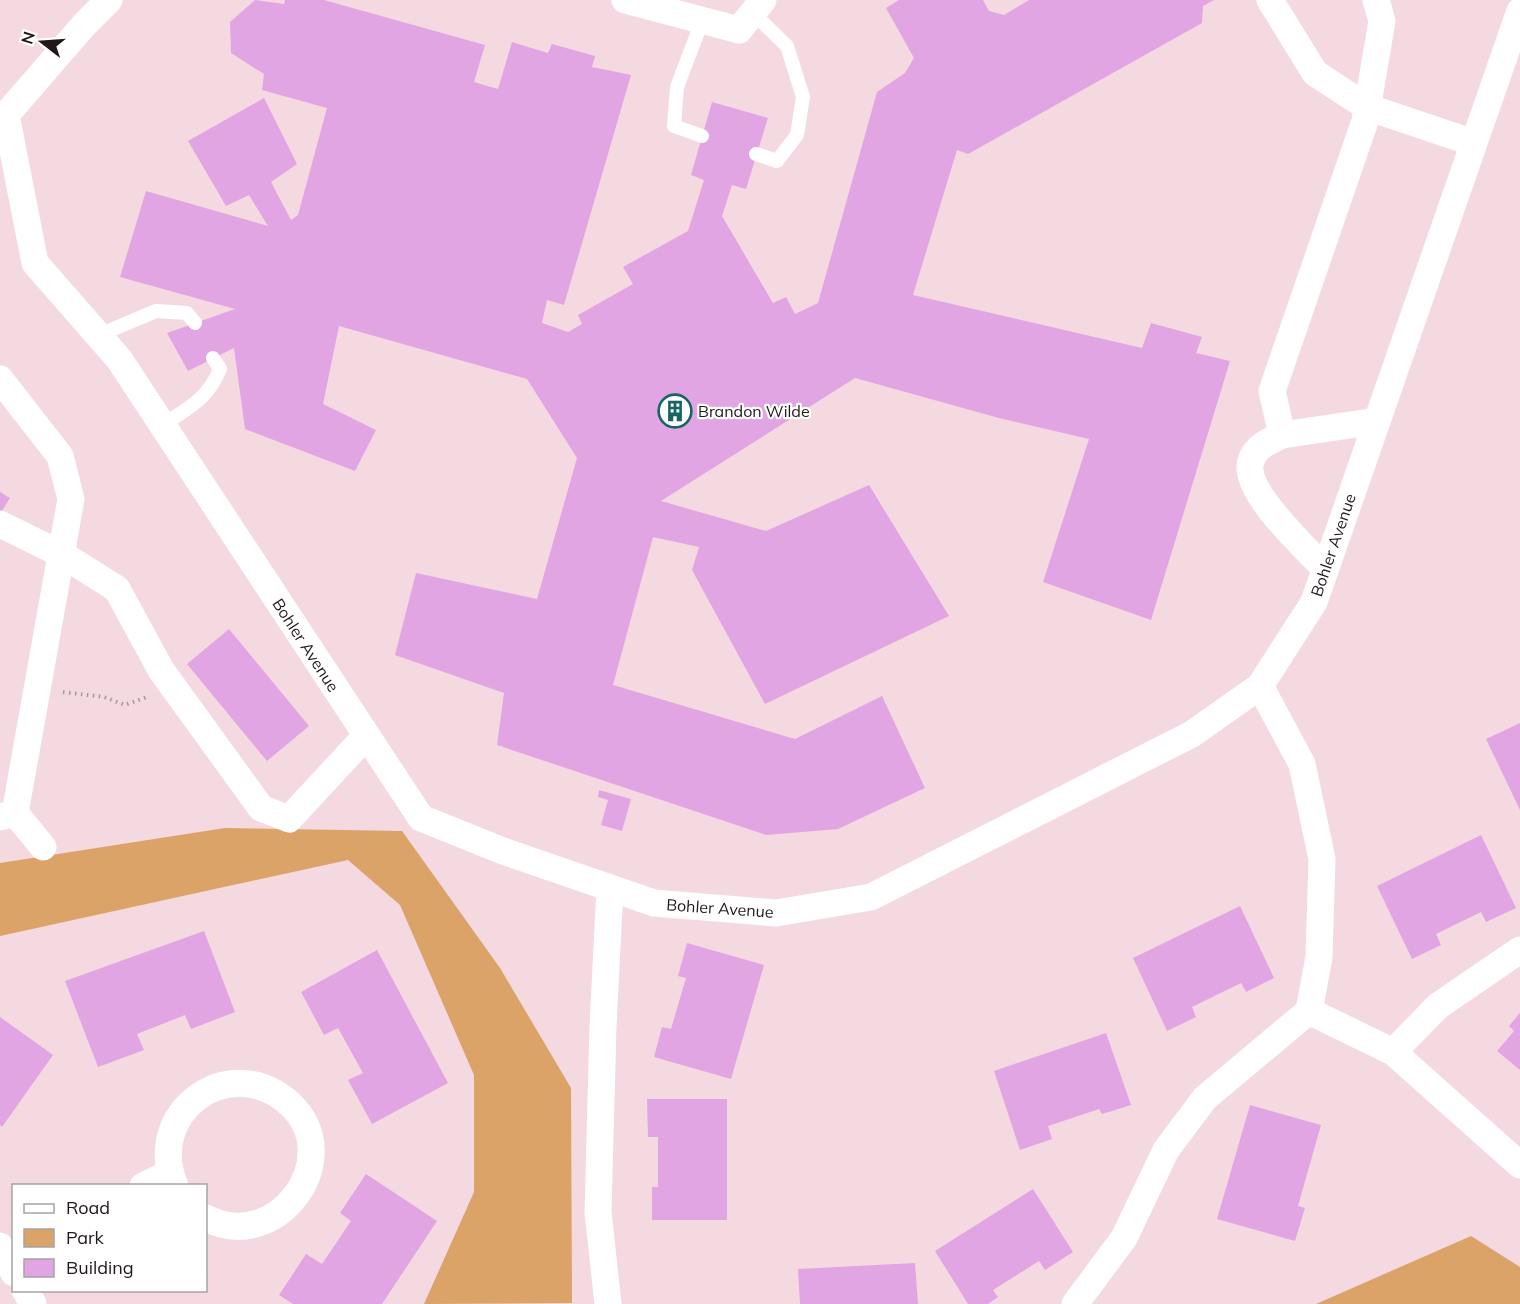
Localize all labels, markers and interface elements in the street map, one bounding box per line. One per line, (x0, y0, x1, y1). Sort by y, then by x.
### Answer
north arrow (12, 12, 72, 72)
text: N (16, 29, 39, 46)
building icon: Brandon Wilde (657, 393, 693, 429)
place label: Brandon Wilde (698, 401, 810, 421)
street label: Bohler Avenue (1306, 491, 1360, 599)
street label: Bohler Avenue (268, 594, 344, 696)
street label: Bohler Avenue (666, 894, 774, 922)
legend (12, 1184, 207, 1292)
text: Road (66, 1196, 110, 1219)
text: Park (66, 1226, 105, 1249)
text: Building (66, 1256, 134, 1279)

